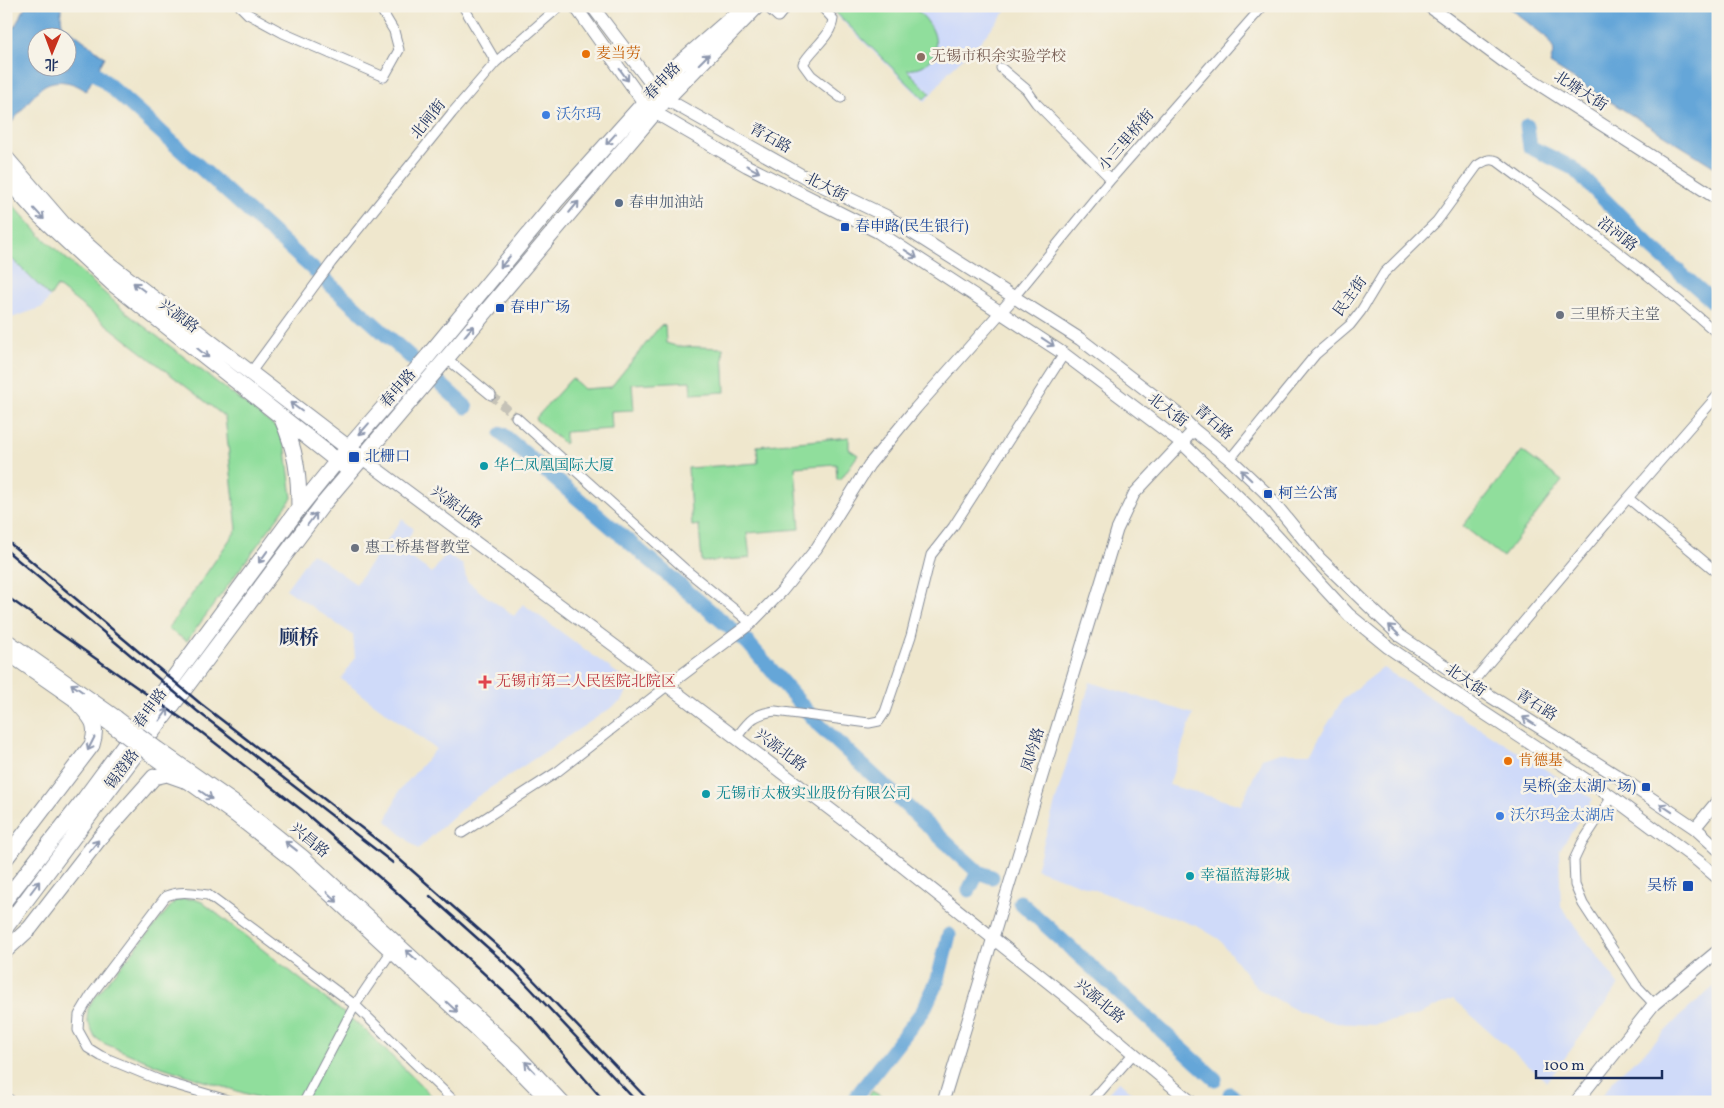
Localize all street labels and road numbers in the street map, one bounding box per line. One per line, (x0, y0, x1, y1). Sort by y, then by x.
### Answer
street label: 春申路 (640, 58, 686, 106)
street label: 北塘大街 (1549, 67, 1611, 117)
street label: 北闸街 (407, 96, 451, 144)
street label: 小三里桥街 (1094, 106, 1160, 176)
street label: 青石路 (745, 119, 795, 159)
street label: 北大街 (801, 168, 851, 208)
street label: 沿河路 (1593, 213, 1641, 257)
street label: 民主街 (1329, 273, 1373, 321)
street label: 兴源路 (154, 295, 202, 339)
street label: 春申路 (376, 365, 422, 413)
street label: 北大街 (1143, 389, 1191, 433)
street label: 青石路 (1189, 400, 1237, 446)
street label: 兴源北路 (426, 482, 486, 534)
street label: 北大街 (1441, 659, 1489, 703)
street label: 春申路 (129, 685, 173, 733)
street label: 青石路 (1511, 685, 1561, 727)
street label: 兴源北路 (750, 725, 810, 777)
street label: 凤吟路 (1017, 725, 1051, 775)
street label: 锡澄路 (101, 746, 145, 794)
street label: 兴昌路 (285, 818, 333, 864)
street label: 兴源北路 (1069, 975, 1129, 1029)

